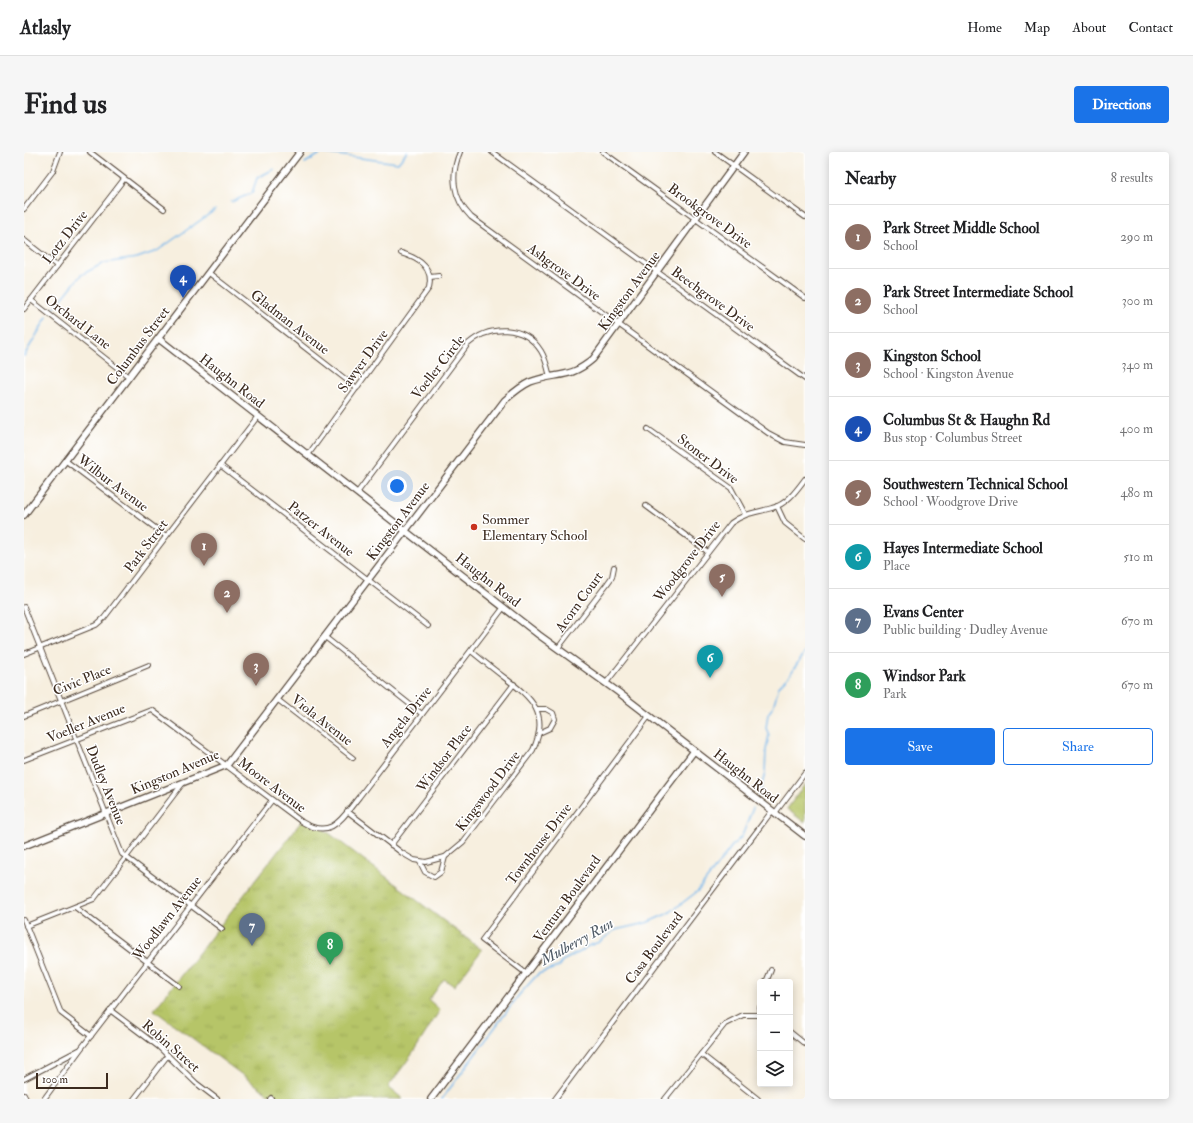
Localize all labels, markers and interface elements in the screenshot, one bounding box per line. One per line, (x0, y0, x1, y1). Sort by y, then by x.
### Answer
text: Atlasly (20, 16, 71, 40)
text: Home (967, 19, 1002, 36)
text: Map (1024, 19, 1050, 36)
text: About (1072, 19, 1106, 36)
text: Contact (1128, 19, 1173, 36)
button: Directions (1074, 86, 1169, 123)
text: Find us (24, 87, 107, 122)
text: Nearby (845, 168, 896, 189)
text: 8 results (1111, 170, 1153, 186)
street label: Brookgrove Drive (665, 180, 755, 252)
street label: Lotz Drive (39, 207, 91, 267)
text: Park Street Middle School (883, 219, 1040, 238)
text: 1 (856, 229, 860, 245)
text: 290 m (1120, 229, 1153, 245)
text: School (883, 238, 918, 254)
street label: Ashgrove Drive (523, 239, 604, 304)
street label: Kingston Avenue (594, 248, 664, 334)
street label: Beechgrove Drive (668, 263, 758, 335)
pin: 4 (170, 265, 196, 298)
text: Park Street Intermediate School (883, 283, 1073, 302)
street label: Gladman Avenue (247, 286, 333, 358)
street label: Orchard Lane (42, 291, 115, 353)
text: 2 (855, 293, 861, 309)
text: 300 m (1122, 293, 1153, 309)
text: School (883, 302, 918, 318)
street label: Columbus Street (103, 303, 173, 389)
street label: Sawyer Drive (334, 326, 393, 397)
street label: Voeller Circle (408, 331, 468, 402)
text: Kingston School (883, 347, 981, 366)
street label: Haughn Road (196, 350, 268, 412)
text: 3 (856, 357, 861, 373)
text: 340 m (1122, 357, 1153, 373)
text: School · Kingston Avenue (883, 366, 1014, 382)
text: Columbus St & Haughn Rd (883, 411, 1050, 430)
text: 4 (854, 421, 862, 437)
text: 400 m (1120, 421, 1153, 437)
street label: Stoner Drive (674, 430, 742, 488)
text: Bus stop · Columbus Street (883, 430, 1022, 446)
street label: Wilbur Avenue (73, 450, 152, 515)
text: Southwestern Technical School (883, 475, 1068, 494)
your location (387, 476, 407, 496)
street label: Kingston Avenue (363, 478, 433, 564)
text: 5 (855, 485, 861, 501)
text: 480 m (1120, 485, 1153, 501)
text: School · Woodgrove Drive (883, 494, 1018, 510)
street label: Patzer Avenue (284, 498, 358, 560)
place label: Sommer Elementary School (482, 511, 588, 545)
street label: Park Street (120, 516, 172, 576)
street label: Woodgrove Drive (649, 517, 724, 606)
marker: Sommer Elementary School (469, 522, 479, 532)
pin: 1 (191, 533, 217, 566)
text: Hayes Intermediate School (883, 539, 1043, 558)
street label: Haughn Road (452, 549, 524, 611)
text: 6 (855, 549, 861, 565)
text: 510 m (1123, 549, 1153, 565)
text: Place (883, 558, 910, 574)
pin: 5 (709, 564, 735, 597)
street label: Acorn Court (551, 568, 607, 636)
pin: 2 (214, 580, 240, 613)
text: Evans Center (883, 603, 964, 622)
text: 7 (855, 613, 861, 629)
text: 670 m (1121, 613, 1153, 629)
text: Public building · Dudley Avenue (883, 622, 1048, 638)
pin: 6 (697, 645, 723, 678)
pin: 3 (243, 653, 269, 686)
street label: Civic Place (50, 661, 114, 699)
text: Windsor Park (883, 667, 966, 686)
text: 8 (855, 677, 861, 693)
text: 670 m (1121, 677, 1153, 693)
street label: Angela Drive (376, 683, 435, 752)
text: Park (883, 686, 907, 702)
street label: Viola Avenue (288, 691, 356, 749)
street label: Voeller Avenue (44, 700, 128, 746)
street label: Windsor Place (412, 721, 475, 796)
button: Save (845, 728, 995, 765)
button: Share (1003, 728, 1153, 765)
street label: Dudley Avenue (81, 743, 130, 828)
street label: Haughn Road (710, 745, 782, 807)
street label: Kingston Avenue (128, 746, 222, 798)
street label: Kingswood Drive (452, 747, 524, 835)
street label: Moore Avenue (234, 754, 310, 816)
street label: Townhouse Drive (503, 800, 575, 888)
street label: Ventura Boulevard (530, 852, 604, 946)
street label: Woodlawn Avenue (128, 873, 205, 964)
street label: Casa Boulevard (621, 909, 687, 987)
pin: 7 (239, 913, 265, 946)
water label: Mulberry Run (536, 914, 617, 970)
pin: 8 (317, 932, 343, 965)
map controls (757, 979, 793, 1087)
button: + (757, 979, 793, 1015)
button: − (757, 1015, 793, 1051)
street label: Robin Street (139, 1016, 204, 1076)
button: layers (757, 1051, 793, 1087)
scale bar (36, 1071, 108, 1090)
text: 100 m (42, 1073, 68, 1086)

